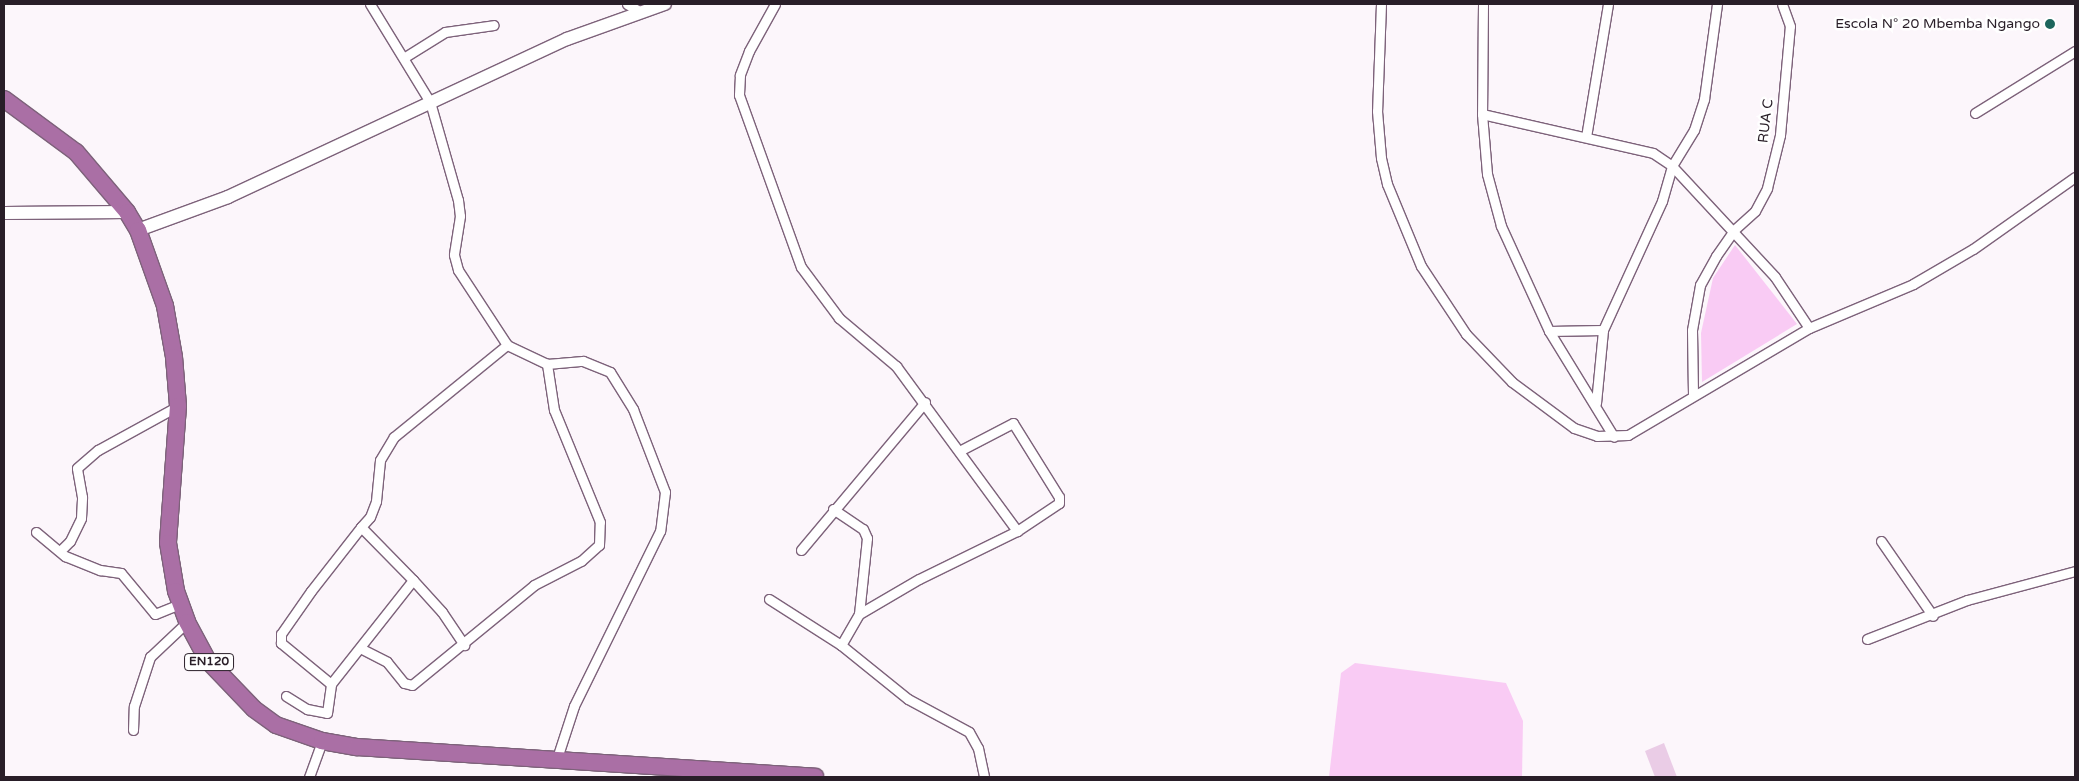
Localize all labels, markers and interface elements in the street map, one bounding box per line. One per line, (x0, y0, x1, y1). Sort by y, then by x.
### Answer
place label: Escola N° 20 Mbemba Ngango (1835, 16, 2040, 32)
marker: Escola N° 20 Mbemba Ngango (2044, 18, 2056, 30)
street label: RUA C (1755, 98, 1777, 144)
road number: EN120 (184, 652, 234, 672)

